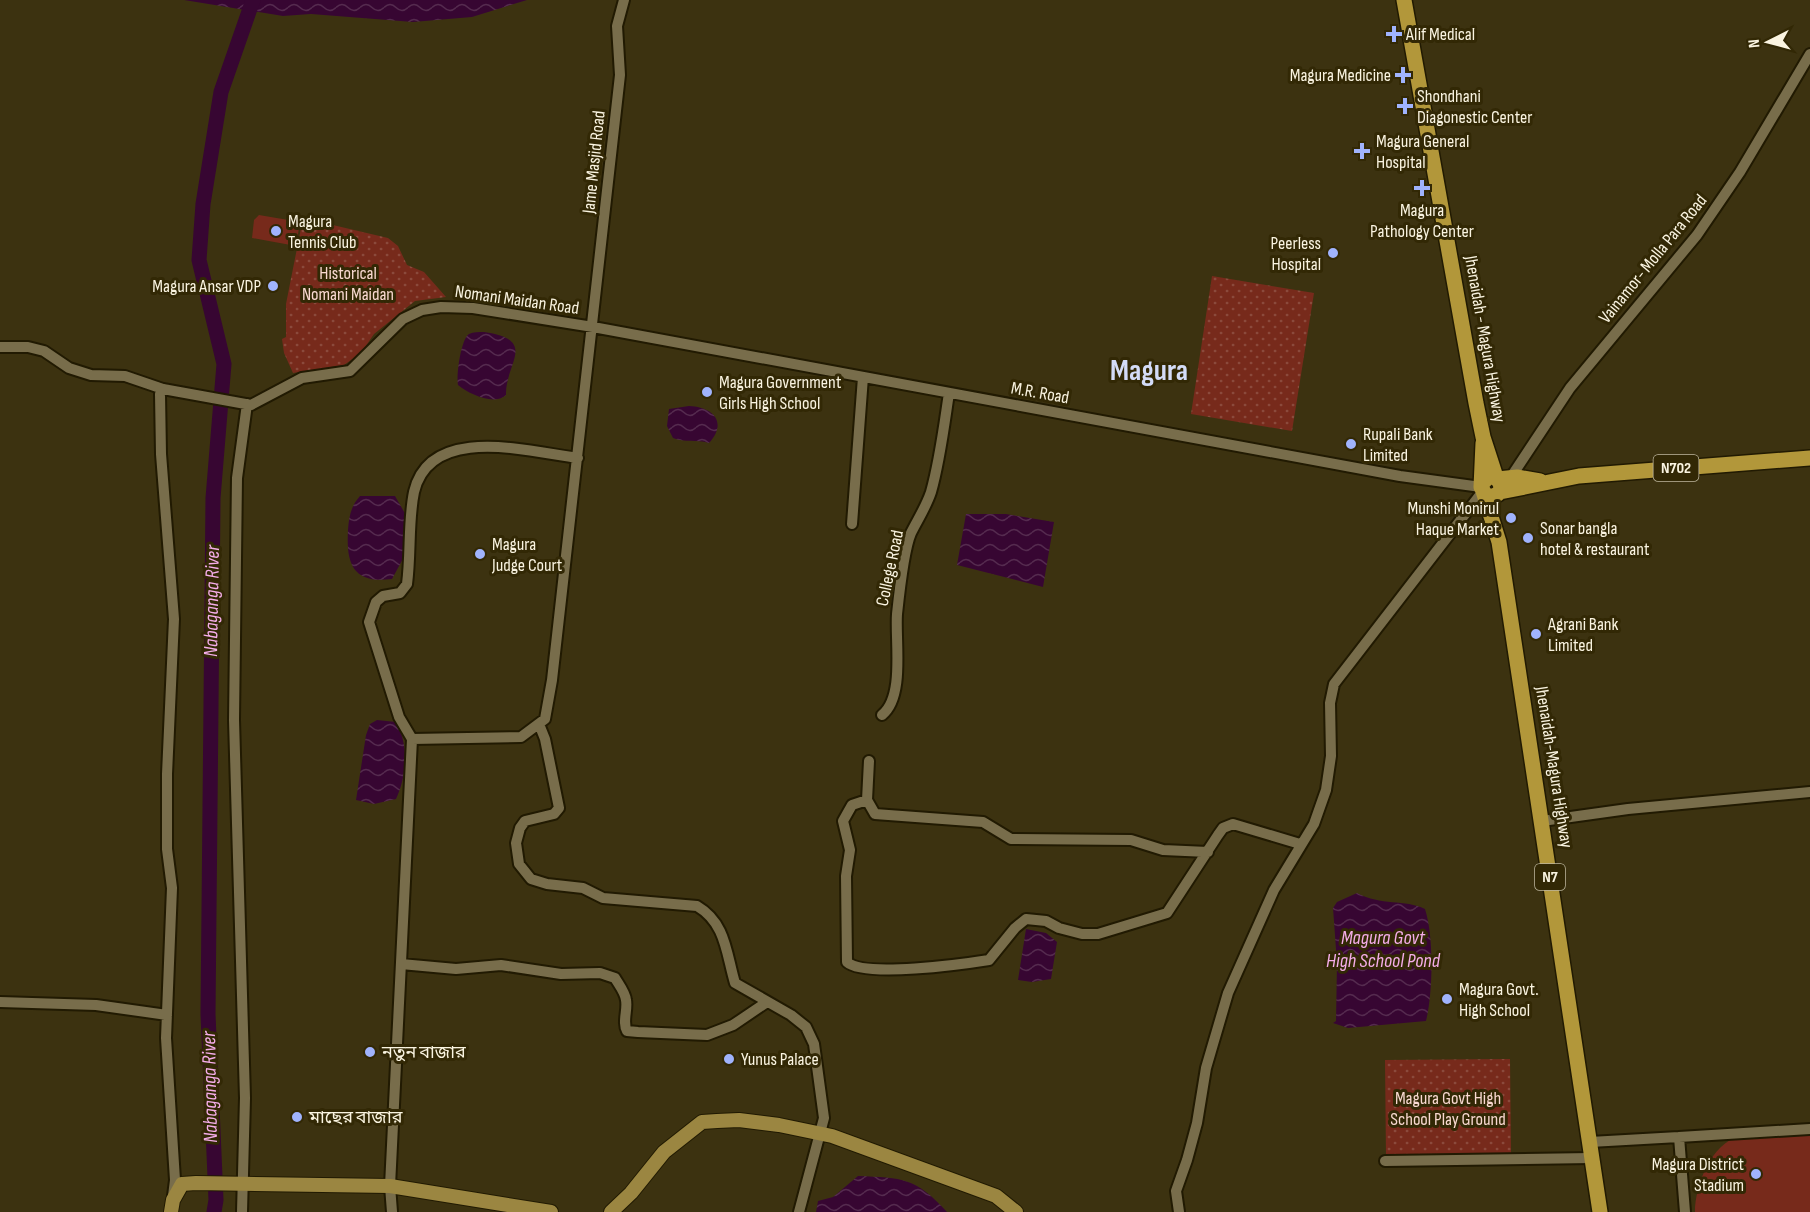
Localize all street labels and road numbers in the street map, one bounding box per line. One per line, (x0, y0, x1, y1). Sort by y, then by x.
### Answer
street label: Jame Masjid Road (578, 110, 610, 215)
street label: Vainamor- Molla Para Road (1595, 190, 1711, 328)
street label: Jhenaidah - Magura Highway (1460, 253, 1510, 424)
street label: Nomani Maidan Road (454, 281, 580, 319)
street label: M.R. Road (1009, 378, 1071, 408)
road number: N702 (1654, 455, 1698, 481)
street label: College Road (872, 528, 908, 608)
street label: Jhenaidah-Magura Highway (1531, 684, 1577, 849)
road number: N7 (1535, 864, 1565, 890)

